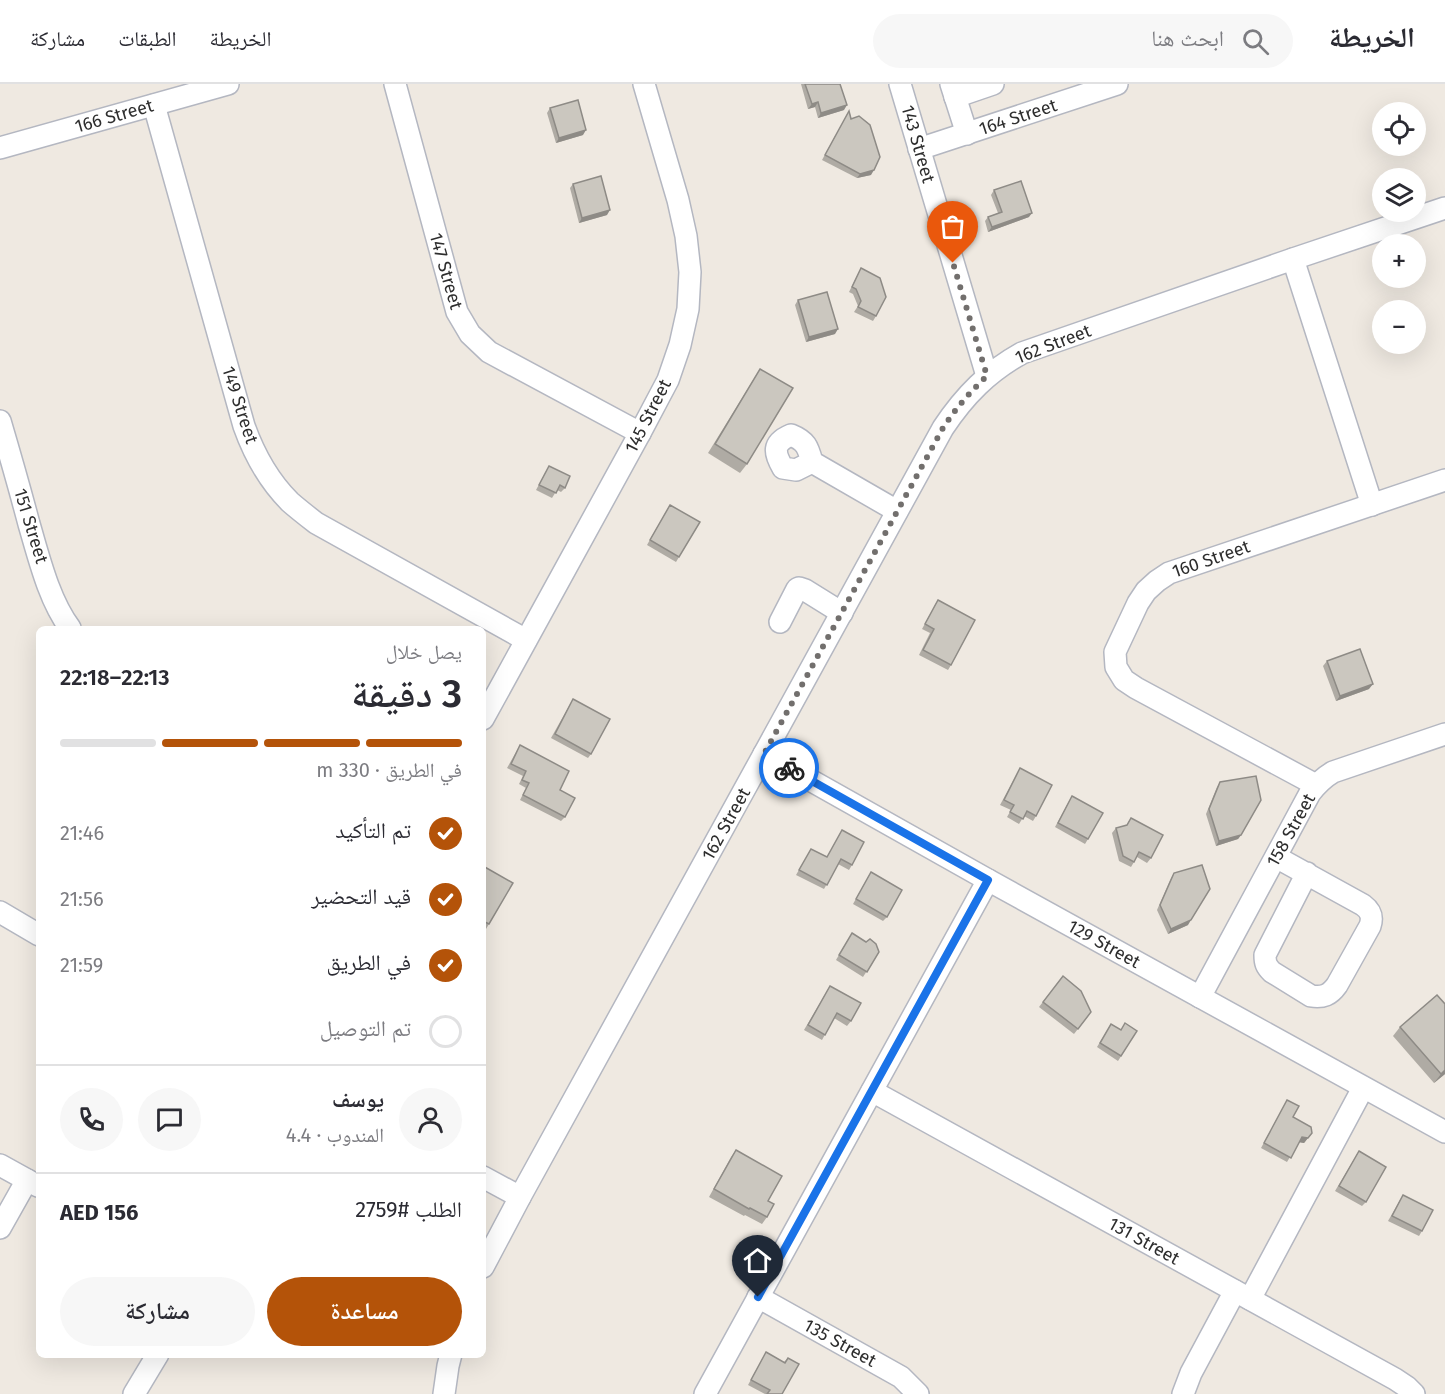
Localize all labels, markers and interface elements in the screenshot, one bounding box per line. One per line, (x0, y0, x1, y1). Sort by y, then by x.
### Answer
search box (873, 14, 1293, 68)
text: الخريطة (1329, 21, 1415, 54)
text: ابحث هنا (1151, 25, 1224, 52)
icon: search (1239, 25, 1272, 58)
text: مشاركة (30, 26, 85, 52)
text: الطبقات (118, 26, 177, 52)
text: الخريطة (210, 26, 271, 52)
street label: 166 Street (72, 94, 156, 138)
street label: 164 Street (976, 94, 1060, 140)
map controls (1372, 102, 1426, 354)
button: locate (1372, 102, 1426, 156)
street label: 143 Street (896, 103, 940, 186)
button: layers (1372, 168, 1426, 222)
pin (927, 201, 978, 263)
icon: bag (936, 210, 969, 243)
street label: 147 Street (425, 230, 468, 312)
button: + (1372, 234, 1426, 288)
button: − (1372, 300, 1426, 354)
street label: 162 Street (1012, 319, 1095, 369)
street label: 149 Street (217, 364, 263, 447)
street label: 145 Street (620, 375, 676, 457)
street label: 151 Street (9, 486, 53, 567)
street label: 160 Street (1169, 535, 1253, 583)
text: يصل خلال (386, 640, 462, 664)
text: 22:13–22:18 (60, 664, 170, 691)
text: 3 دقيقة (351, 671, 462, 717)
courier (759, 738, 819, 798)
icon: bike (773, 752, 806, 785)
text: في الطريق · 330 m (316, 758, 462, 782)
street label: 162 Street (697, 783, 755, 864)
street label: 158 Street (1262, 789, 1320, 870)
text: تم التأكيد (335, 817, 411, 844)
icon: check (429, 817, 462, 850)
text: 21:46 (60, 821, 104, 845)
text: قيد التحضير (311, 883, 411, 910)
icon: check (429, 883, 462, 916)
text: 21:56 (60, 887, 104, 911)
street label: 129 Street (1064, 915, 1145, 973)
text: في الطريق (327, 949, 411, 976)
icon: check (429, 949, 462, 982)
text: 21:59 (60, 953, 103, 977)
text: تم التوصيل (320, 1015, 411, 1042)
text: يوسف (332, 1086, 384, 1113)
button: phone (60, 1088, 123, 1151)
button: chat (138, 1088, 201, 1151)
button: person (399, 1088, 462, 1151)
text: المندوب · 4.4 (286, 1123, 384, 1147)
text: الطلب #2759 (355, 1196, 462, 1223)
text: AED 156 (60, 1199, 139, 1226)
street label: 131 Street (1105, 1213, 1184, 1270)
pin (732, 1235, 783, 1297)
icon: home (741, 1244, 774, 1277)
button: مشاركة (60, 1277, 255, 1346)
button: مساعدة (267, 1277, 462, 1346)
street label: 135 Street (800, 1314, 880, 1372)

